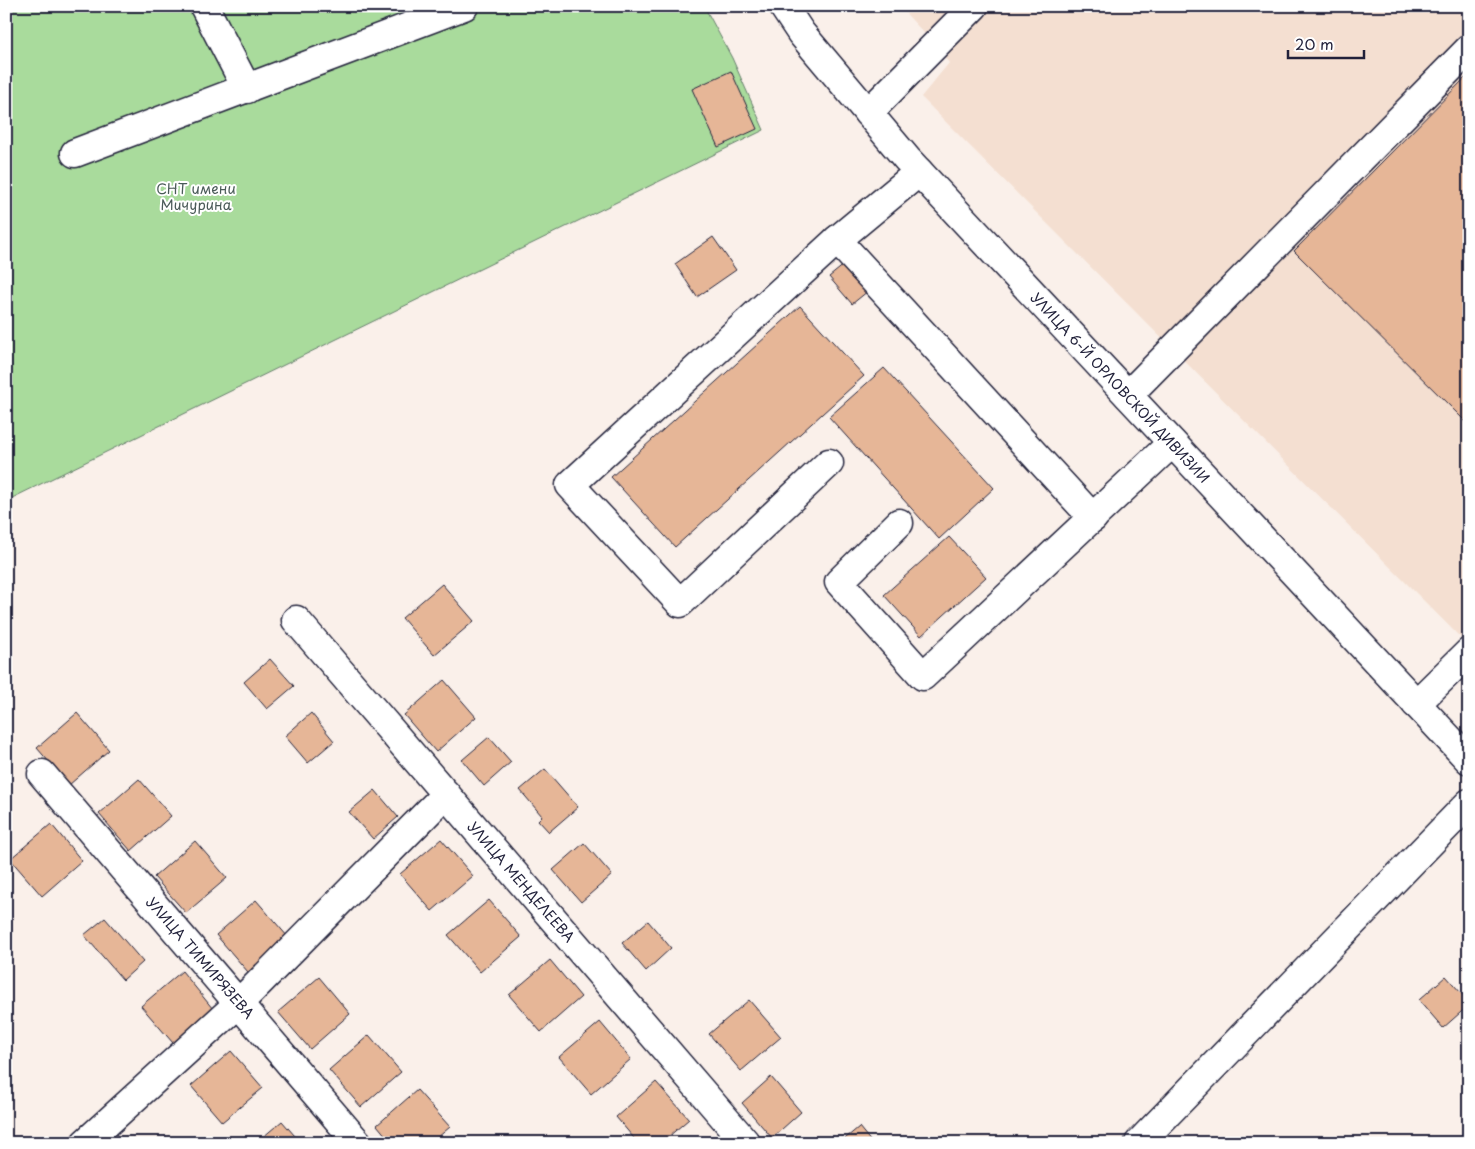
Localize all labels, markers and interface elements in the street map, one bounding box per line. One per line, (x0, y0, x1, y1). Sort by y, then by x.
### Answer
scale bar (1288, 28, 1364, 60)
text: 20 m (1295, 32, 1334, 55)
park label: СНТ имени Мичурина (156, 178, 236, 215)
street label: УЛИЦА 6-Й ОРЛОВСКОЙ ДИВИЗИИ (1026, 288, 1215, 488)
street label: УЛИЦА МЕНДЕЛЕЕВА (463, 817, 580, 947)
street label: УЛИЦА ТИМИРЯЗЕВА (142, 892, 259, 1023)

